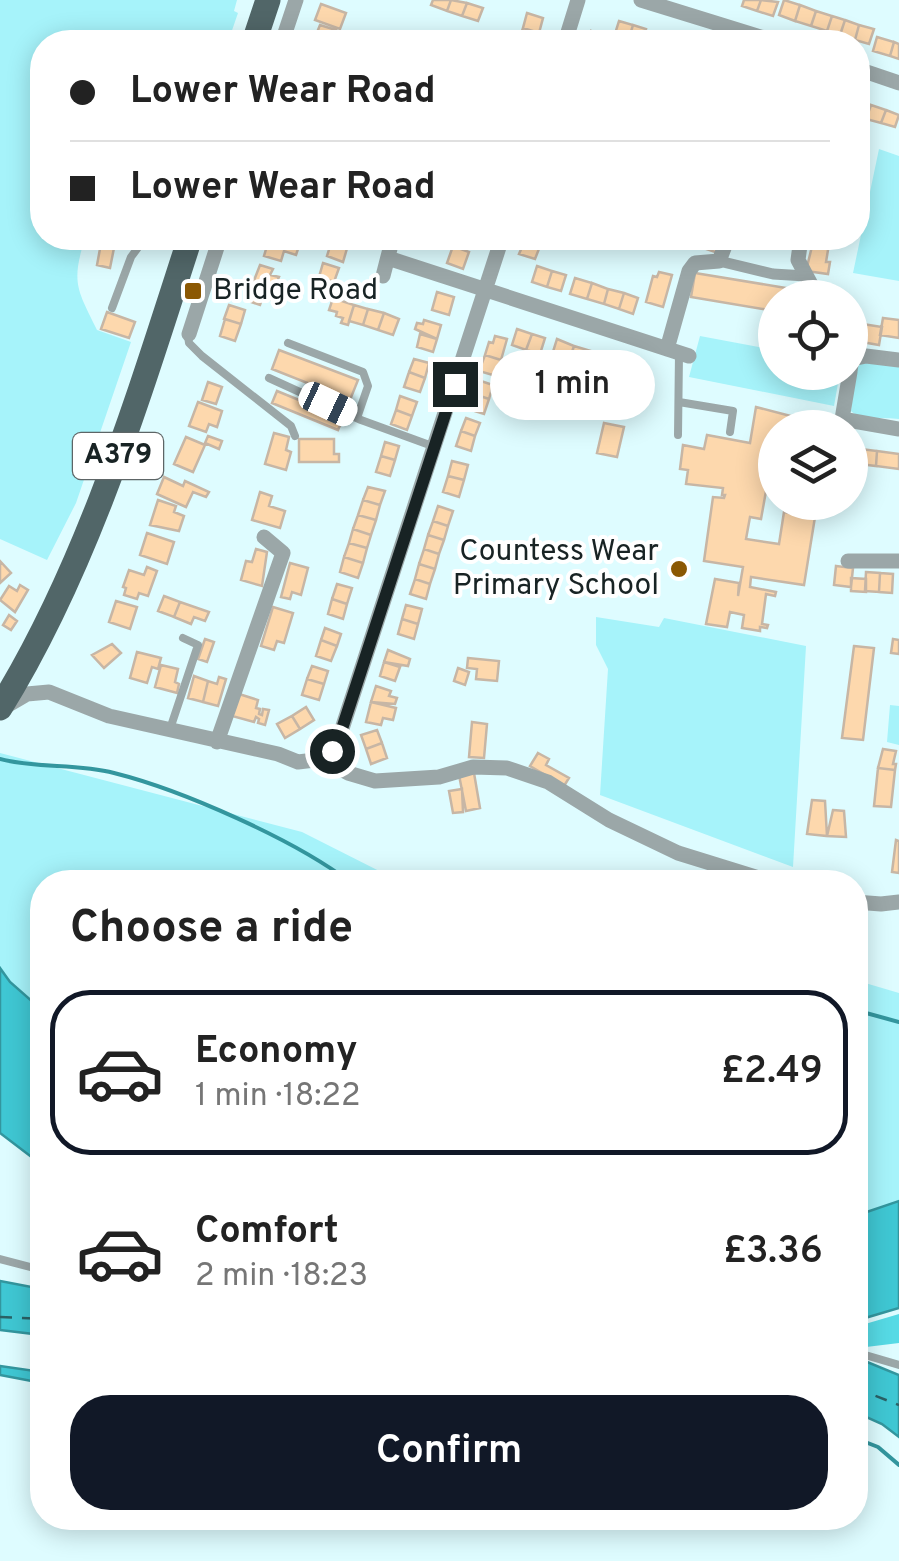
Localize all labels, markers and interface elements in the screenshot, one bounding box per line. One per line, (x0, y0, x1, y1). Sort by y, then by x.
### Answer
text: Lower Wear Road (130, 68, 436, 117)
text: Lower Wear Road (130, 164, 436, 213)
place label: Bridge Road (213, 273, 378, 310)
marker: Bridge Road (182, 280, 204, 302)
map controls (758, 280, 868, 520)
button: locate (758, 280, 868, 390)
callout: 1 min (490, 349, 655, 419)
route end (433, 362, 478, 407)
text: 1 min (535, 365, 610, 405)
car (294, 378, 362, 430)
button: layers (758, 410, 868, 520)
road number: A379 (73, 433, 163, 479)
place label: Countess Wear Primary School (453, 534, 659, 605)
marker: Countess Wear Primary School (668, 558, 690, 580)
route start (310, 729, 355, 774)
text: Choose a ride (70, 901, 353, 958)
icon: car (75, 1028, 165, 1118)
text: Economy (195, 1028, 357, 1077)
text: £2.49 (721, 1048, 823, 1097)
text: 1 min · 18:22 (195, 1077, 361, 1117)
icon: car (75, 1208, 165, 1298)
text: Comfort (195, 1208, 339, 1257)
text: £3.36 (723, 1228, 823, 1277)
text: 2 min · 18:23 (195, 1257, 368, 1297)
button: Confirm (70, 1395, 828, 1510)

